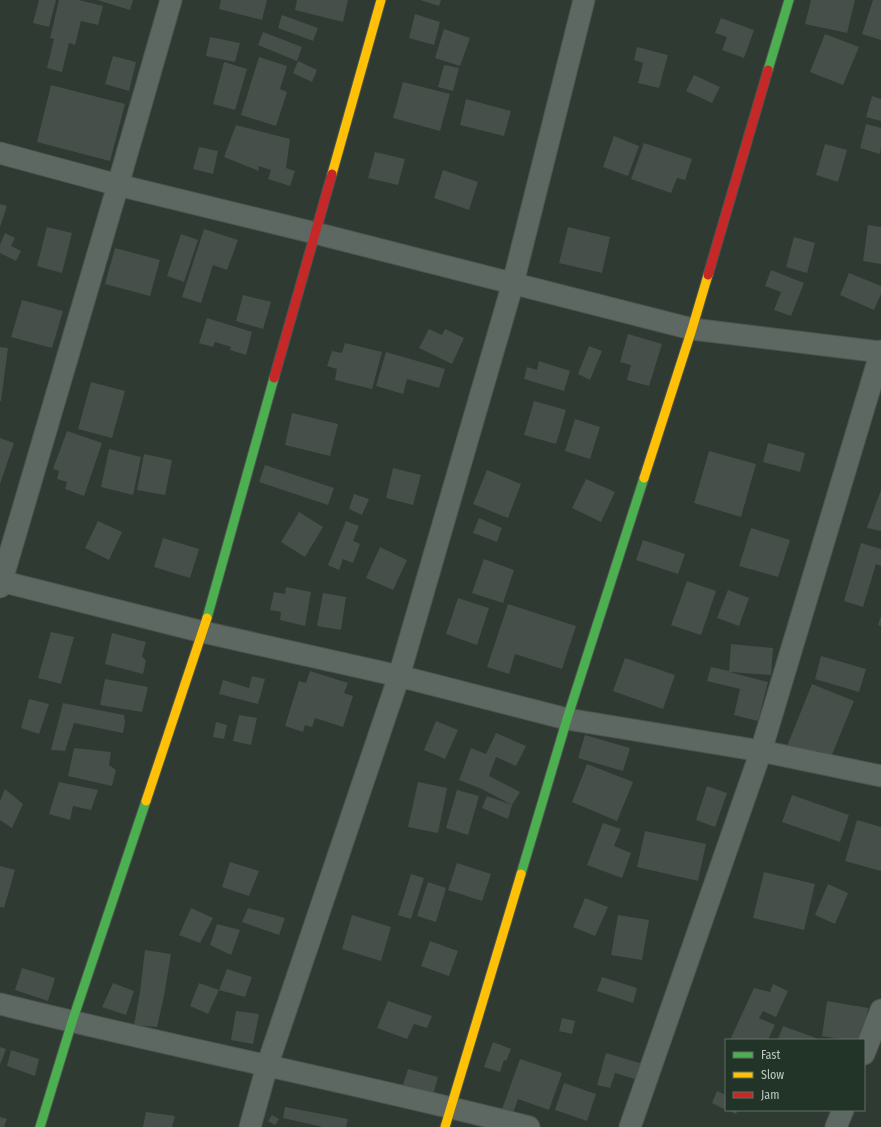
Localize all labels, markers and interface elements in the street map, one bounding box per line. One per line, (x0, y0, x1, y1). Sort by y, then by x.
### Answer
legend (725, 1039, 865, 1111)
text: Fast (761, 1048, 780, 1062)
text: Slow (761, 1068, 784, 1082)
text: Jam (761, 1088, 779, 1102)

